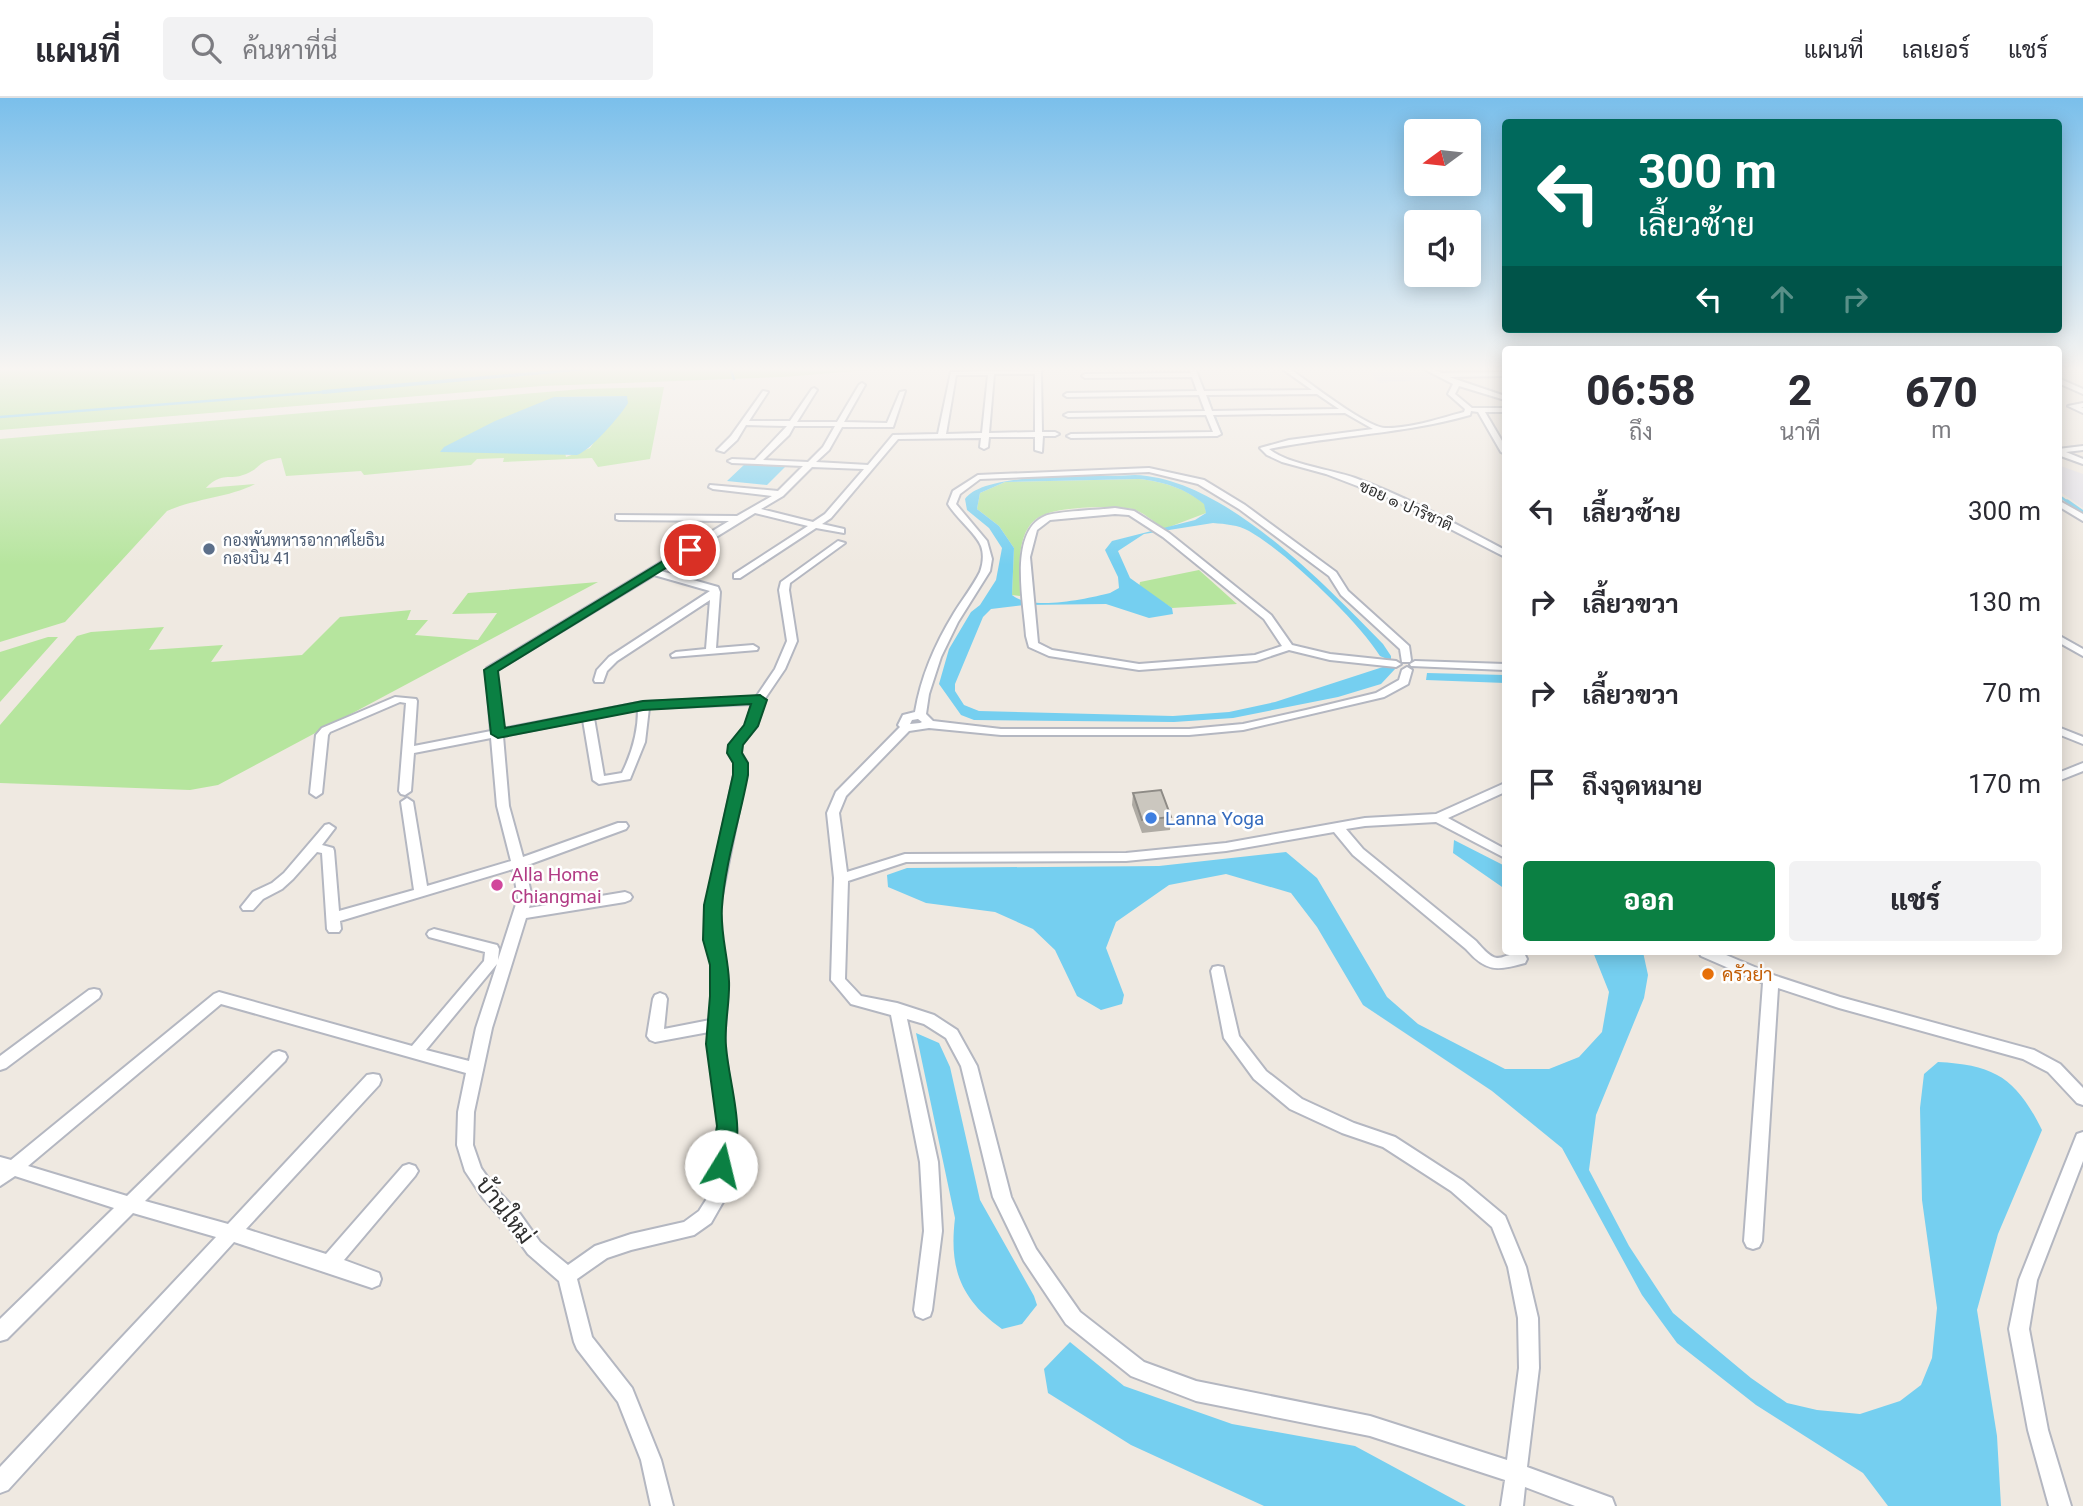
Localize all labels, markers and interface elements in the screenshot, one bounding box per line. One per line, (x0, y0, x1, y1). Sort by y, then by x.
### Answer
search box (163, 17, 653, 80)
icon: search (187, 29, 225, 67)
text: แผนที่ (35, 31, 121, 70)
text: ค้นหาที่นี่ (243, 35, 338, 65)
text: แผนที่ (1804, 36, 1864, 64)
text: เลเยอร์ (1902, 36, 1970, 64)
text: แชร์ (2008, 36, 2048, 64)
north arrow (1404, 119, 1480, 196)
map controls (1404, 119, 1481, 287)
text: 300 m (1638, 143, 1777, 200)
icon: left (1523, 147, 1614, 238)
text: เลี้ยวซ้าย (1638, 206, 1755, 244)
button: sound (1404, 210, 1481, 287)
icon: left (1690, 280, 1728, 318)
icon: ahead (1763, 280, 1801, 318)
icon: right (1836, 280, 1874, 318)
text: 06:58 (1586, 366, 1695, 415)
text: 2 (1788, 366, 1812, 415)
text: 670 (1905, 368, 1978, 417)
text: m (1931, 417, 1951, 444)
text: ถึง (1629, 419, 1653, 446)
text: นาที (1780, 419, 1821, 446)
street label: ซอย ๑ ปาริชาติ (1356, 476, 1455, 535)
icon: left (1523, 492, 1561, 530)
text: 300 m (1968, 496, 2041, 526)
text: เลี้ยวซ้าย (1582, 498, 1681, 528)
pin (660, 520, 720, 580)
place label: กองพันทหารอากาศโยธิน กองบิน 41 (223, 529, 385, 568)
icon: arrive (671, 531, 709, 569)
marker: กองพันทหารอากาศโยธิน กองบิน 41 (201, 541, 217, 557)
icon: right (1523, 583, 1561, 621)
text: 130 m (1968, 587, 2041, 617)
text: เลี้ยวขวา (1582, 589, 1679, 619)
icon: right (1523, 674, 1561, 712)
text: 70 m (1983, 678, 2041, 708)
text: เลี้ยวขวา (1582, 680, 1679, 710)
icon: arrive (1523, 765, 1561, 803)
text: 170 m (1968, 769, 2041, 799)
text: ถึงจุดหมาย (1582, 771, 1703, 801)
place label: Lanna Yoga (1165, 807, 1264, 830)
marker: Lanna Yoga (1143, 810, 1159, 826)
button: ออก (1523, 861, 1775, 941)
button: แชร์ (1789, 861, 2041, 941)
place label: Alla Home Chiangmai (511, 863, 602, 908)
marker: Alla Home Chiangmai (489, 877, 505, 893)
place label: ครัวย่า (1722, 963, 1772, 986)
marker: ครัวย่า (1700, 966, 1716, 982)
position arrow (684, 1129, 758, 1203)
street label: บ้านใหม่ (470, 1169, 542, 1249)

